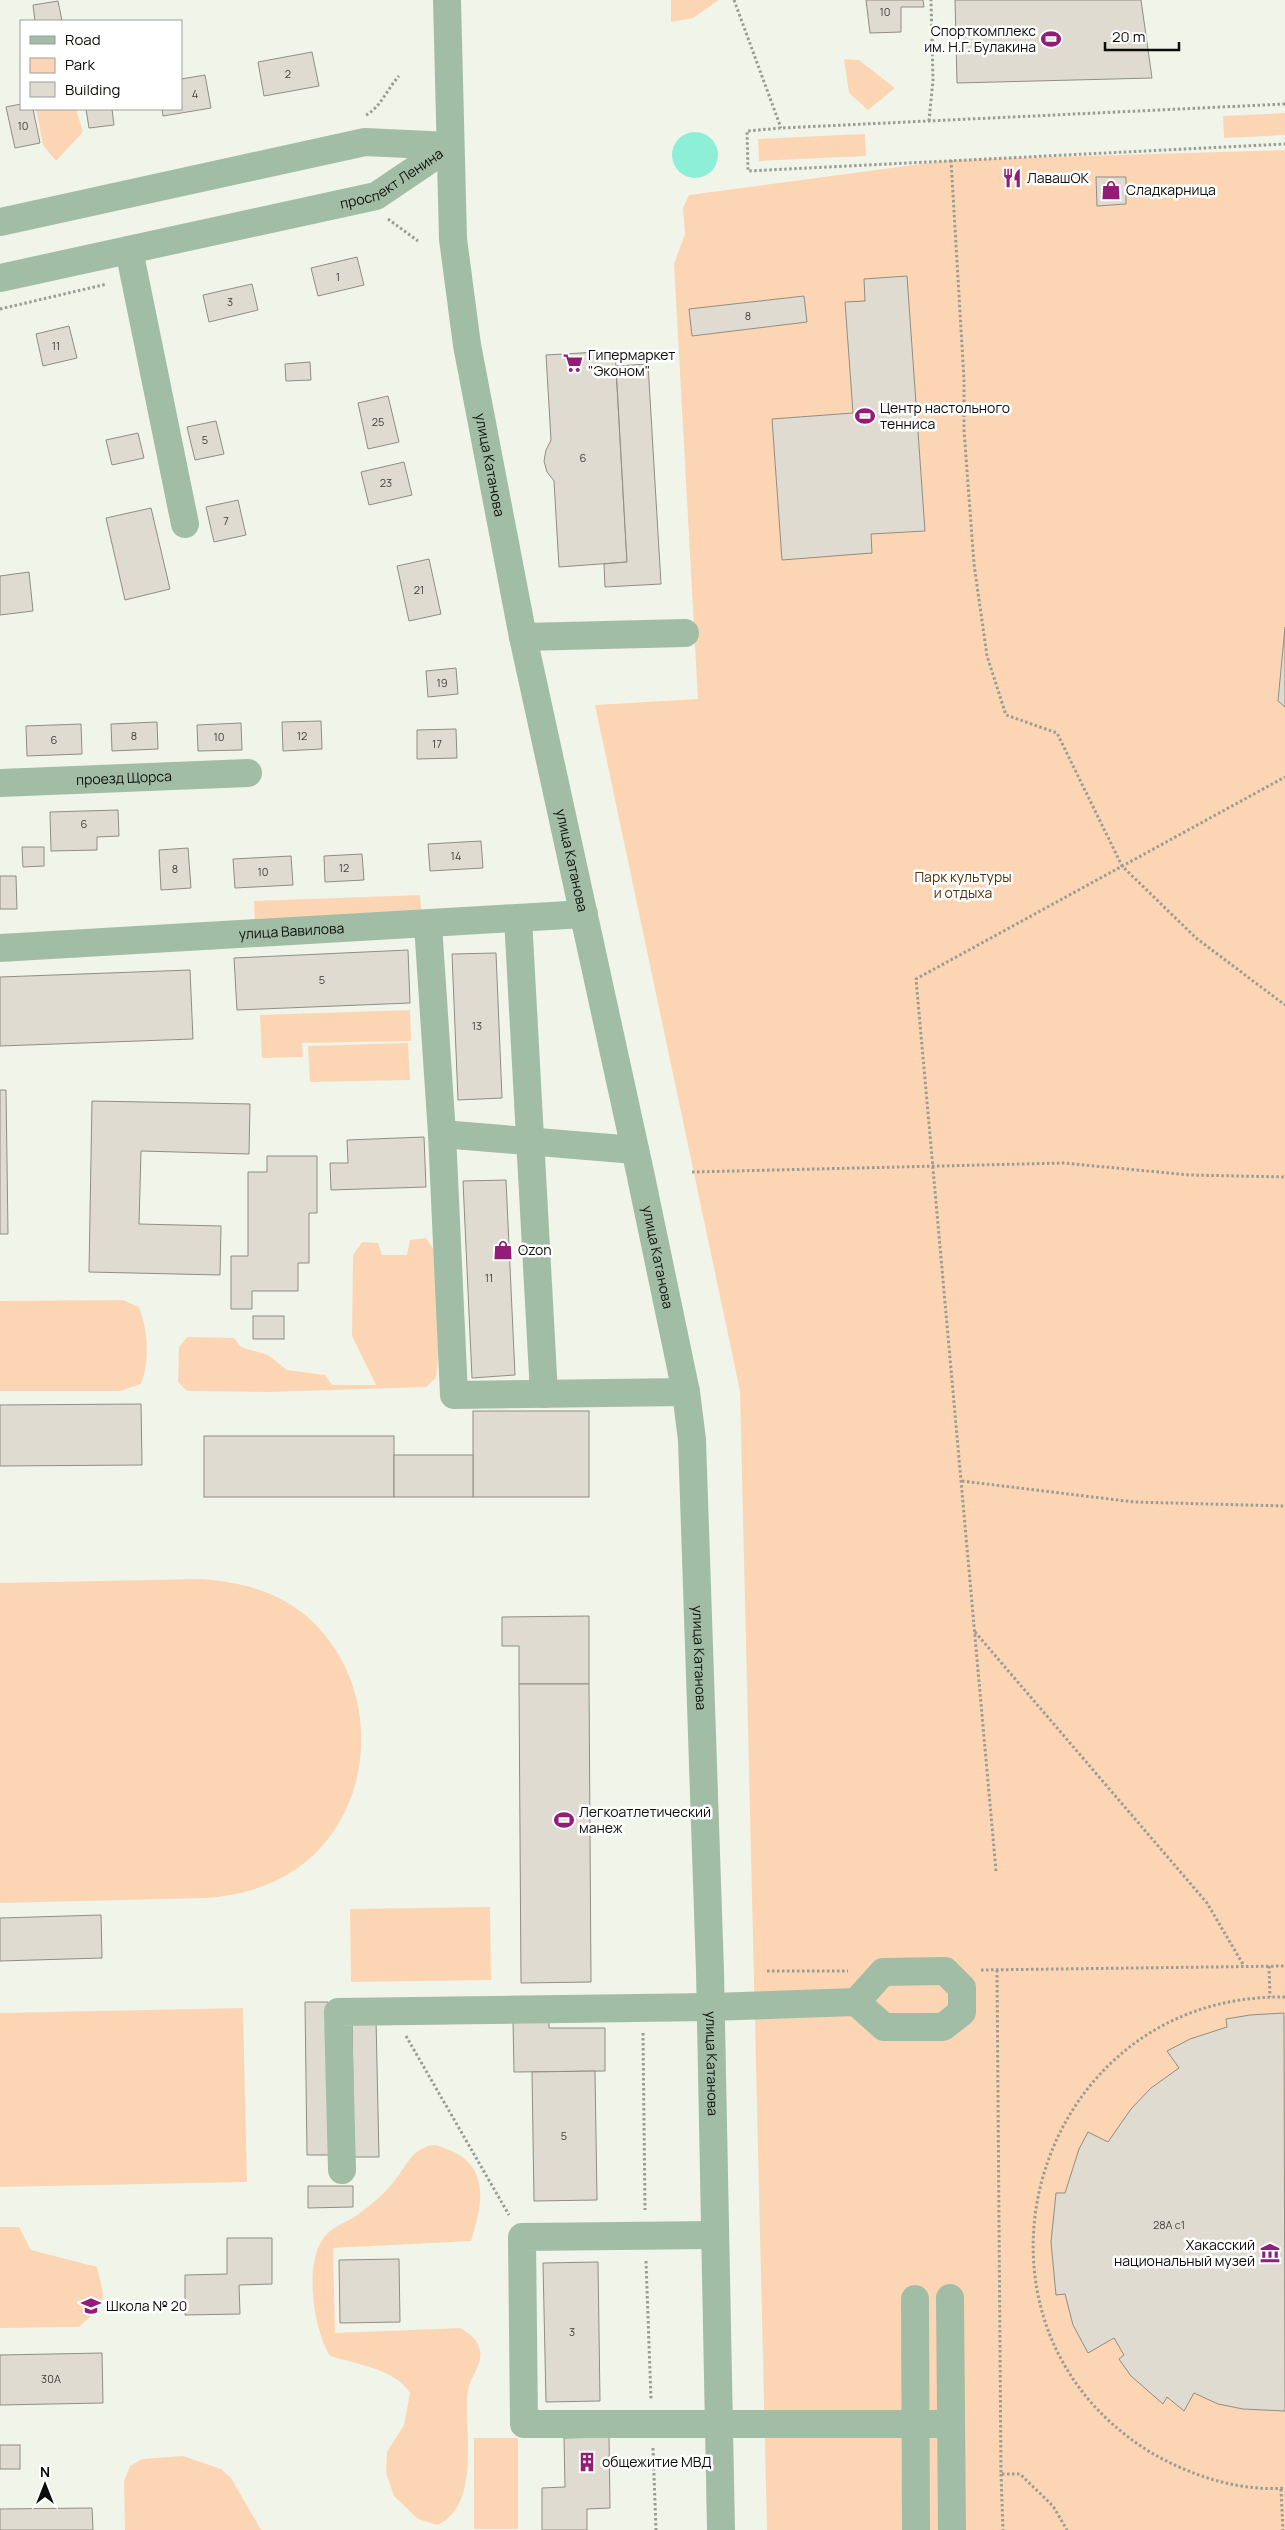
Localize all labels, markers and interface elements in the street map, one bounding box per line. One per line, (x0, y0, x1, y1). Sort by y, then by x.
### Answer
house number: 10 (879, 4, 891, 19)
legend (20, 20, 182, 110)
scale bar (1105, 20, 1179, 52)
place label: Спорткомплекс им. Н.Г. Булакина (924, 21, 1036, 56)
text: 20 m (1112, 26, 1145, 47)
sports icon: Спорткомплекс им. Н.Г. Булакина (1040, 28, 1062, 50)
text: Road (65, 29, 101, 50)
text: Park (65, 54, 95, 75)
house number: 2 (285, 66, 291, 81)
text: Building (65, 79, 120, 100)
house number: 4 (192, 86, 198, 101)
house number: 10 (17, 118, 29, 133)
street label: проспект Ленина (338, 144, 446, 213)
restaurant icon: ЛавашOK (1001, 167, 1023, 189)
place label: ЛавашOK (1027, 168, 1090, 187)
shop icon: Сладкарница (1100, 179, 1122, 201)
place label: Сладкарница (1126, 180, 1216, 199)
house number: 1 (336, 269, 340, 284)
house number: 3 (227, 294, 233, 309)
house number: 8 (745, 308, 751, 323)
house number: 11 (52, 338, 60, 353)
place label: Гипермаркет "Эконом" (588, 345, 675, 380)
supermarket icon: Гипермаркет "Эконом" (562, 352, 584, 374)
place label: Центр настольного тенниса (880, 398, 1010, 433)
sports icon: Центр настольного тенниса (854, 405, 876, 427)
street label: улица Катанова (471, 411, 510, 518)
house number: 25 (372, 414, 384, 429)
house number: 5 (202, 432, 208, 447)
house number: 6 (580, 450, 587, 465)
house number: 23 (380, 475, 392, 490)
house number: 7 (223, 513, 229, 528)
house number: 21 (414, 582, 424, 597)
house number: 19 (436, 675, 448, 690)
house number: 8 (131, 728, 137, 743)
house number: 12 (297, 728, 307, 743)
house number: 10 (213, 729, 225, 744)
house number: 6 (51, 732, 58, 747)
house number: 17 (432, 736, 442, 751)
street label: проезд Щорса (76, 766, 172, 789)
street label: улица Катанова (552, 807, 593, 914)
house number: 6 (81, 816, 88, 831)
house number: 14 (451, 848, 461, 863)
house number: 12 (339, 860, 349, 875)
house number: 8 (172, 861, 178, 876)
house number: 10 (257, 864, 269, 879)
park label: Парк культуры и отдыха (914, 867, 1012, 902)
street label: улица Вавилова (238, 918, 345, 943)
house number: 5 (319, 972, 325, 987)
house number: 13 (472, 1018, 482, 1033)
street label: улица Катанова (638, 1204, 678, 1310)
shop icon: Ozon (492, 1239, 514, 1261)
place label: Ozon (518, 1240, 552, 1259)
house number: 11 (485, 1270, 493, 1285)
street label: улица Катанова (689, 1605, 711, 1711)
place label: Легкоатлетический манеж (579, 1802, 711, 1837)
sports icon: Легкоатлетический манеж (553, 1809, 575, 1831)
street label: улица Катанова (702, 2011, 723, 2116)
house number: 5 (561, 2128, 567, 2143)
house number: 28А с1 (1153, 2217, 1185, 2232)
place label: Хакасский национальный музей (1114, 2235, 1255, 2270)
museum icon: Хакасский национальный музей (1259, 2242, 1281, 2264)
school or university icon: Школа № 20 (80, 2295, 102, 2317)
place label: Школа № 20 (106, 2296, 187, 2315)
house number: 3 (569, 2324, 575, 2339)
house number: 30А (41, 2371, 61, 2386)
building icon: общежитие МВД (576, 2451, 598, 2473)
place label: общежитие МВД (602, 2452, 712, 2471)
north arrow (20, 2460, 70, 2510)
text: N (40, 2462, 50, 2481)

